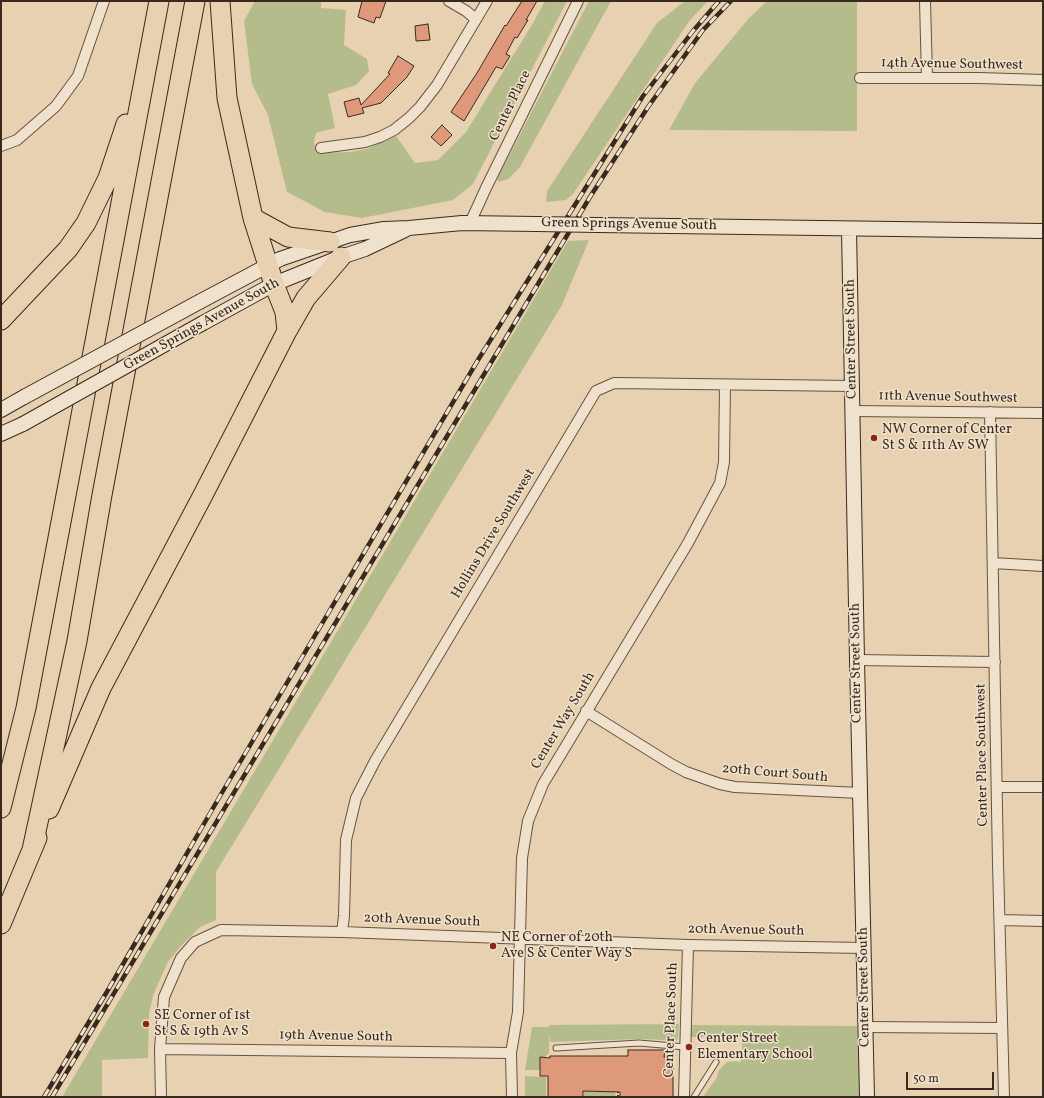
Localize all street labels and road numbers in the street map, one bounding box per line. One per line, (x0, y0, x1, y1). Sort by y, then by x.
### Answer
street label: 14th Avenue Southwest (881, 55, 1023, 75)
street label: Center Place (487, 68, 535, 144)
street label: Green Springs Avenue South (541, 215, 717, 235)
street label: Green Springs Avenue South (121, 275, 283, 375)
street label: Center Street South (843, 279, 861, 399)
street label: 11th Avenue Southwest (878, 388, 1018, 408)
street label: Hollins Drive Southwest (449, 466, 539, 602)
street label: Center Street South (848, 603, 866, 723)
street label: Center Way South (528, 669, 600, 773)
street label: Center Place Southwest (973, 683, 993, 827)
street label: 20th Court South (721, 761, 829, 787)
street label: 20th Avenue South (363, 911, 481, 931)
street label: 20th Avenue South (687, 922, 805, 940)
street label: Center Street South (856, 927, 874, 1047)
street label: Center Place South (662, 962, 682, 1078)
street label: 19th Avenue South (279, 1028, 393, 1046)

